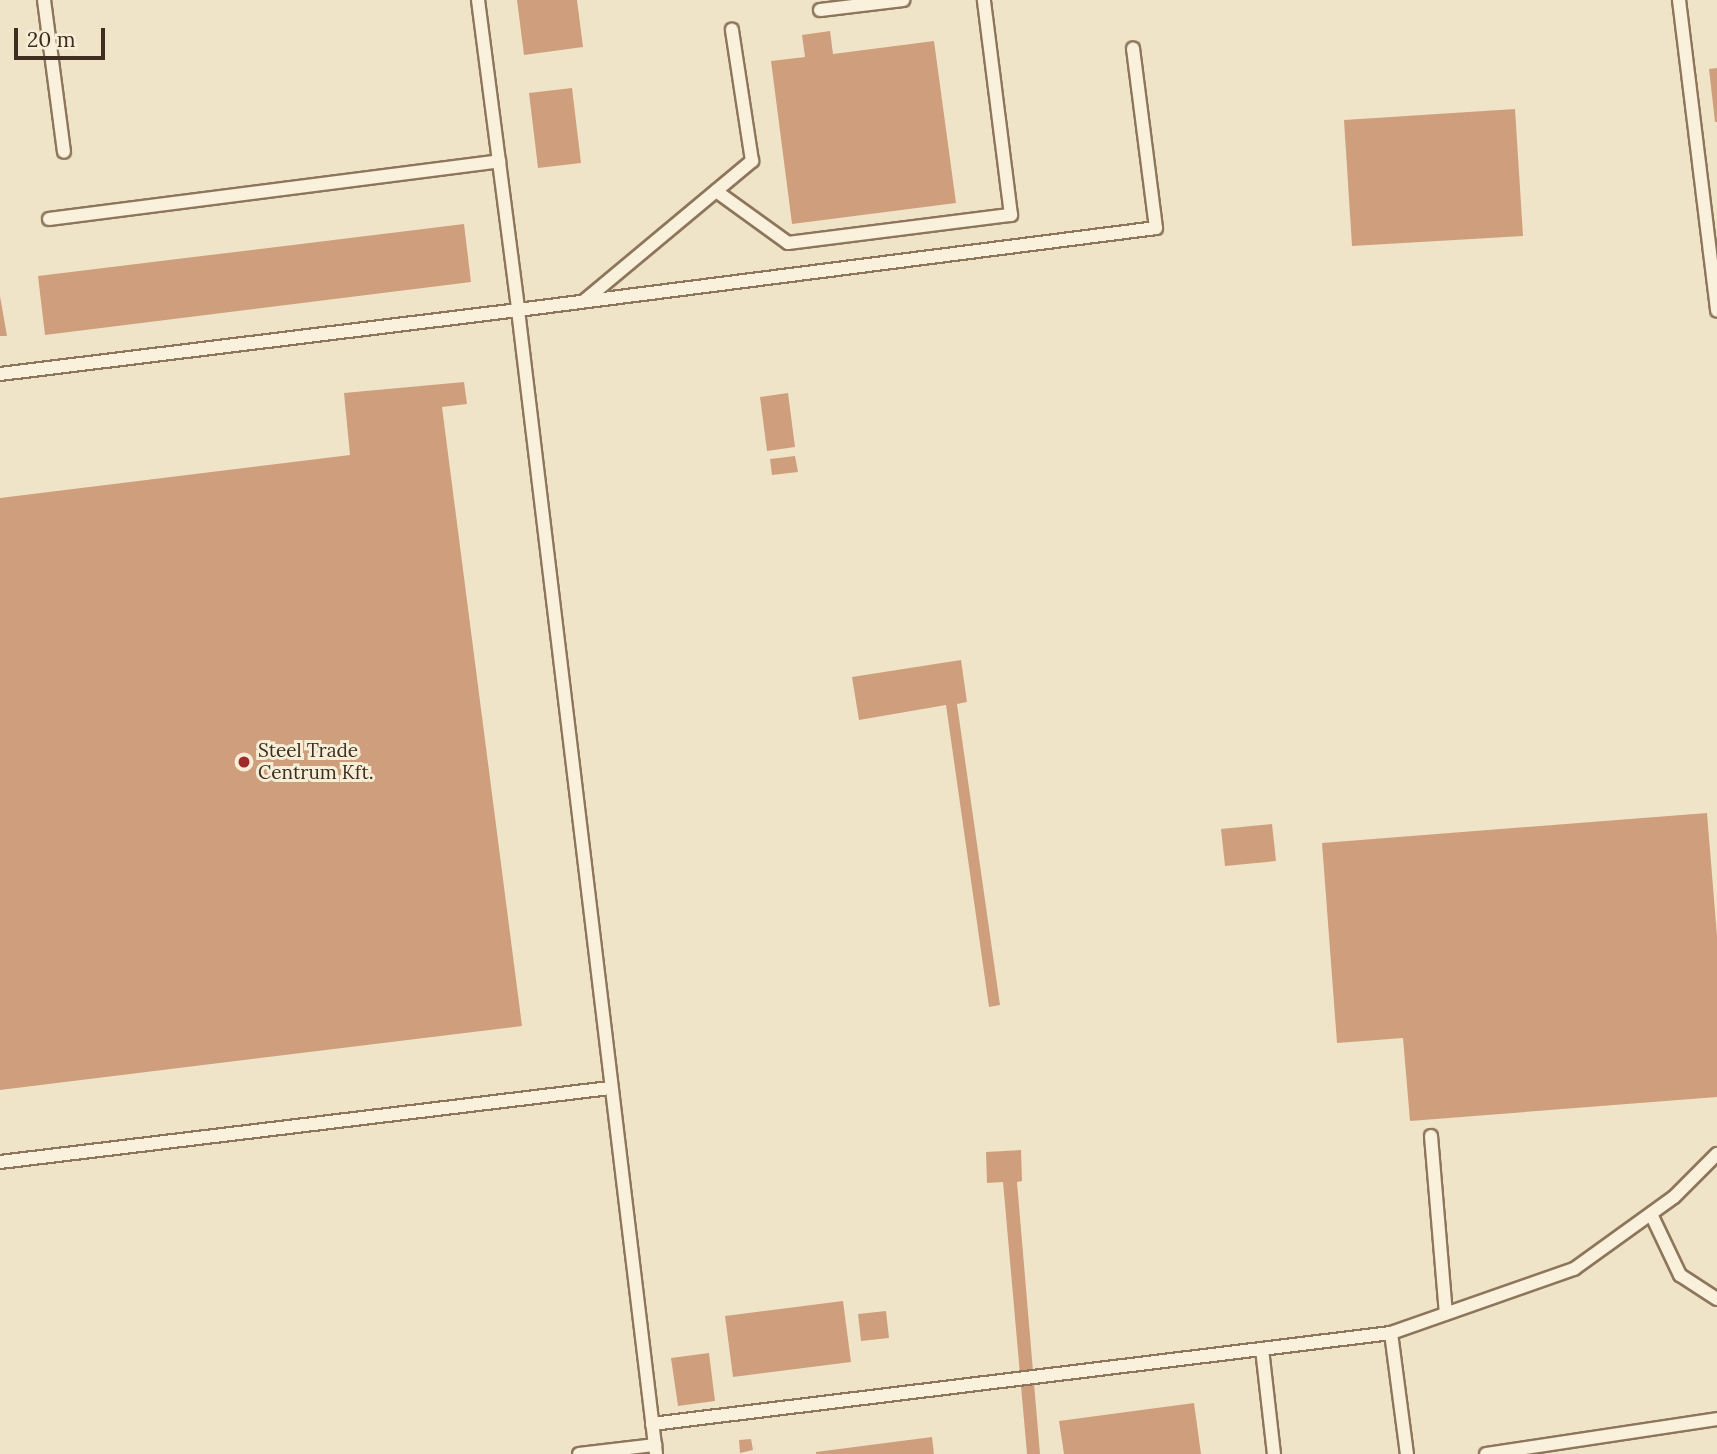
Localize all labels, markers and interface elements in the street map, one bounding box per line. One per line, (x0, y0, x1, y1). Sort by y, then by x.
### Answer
scale bar (18, 14, 108, 58)
text: 20 m (27, 26, 76, 53)
place label: Steel Trade Centrum Kft. (258, 740, 374, 784)
marker: Steel Trade Centrum Kft. (236, 754, 252, 770)

